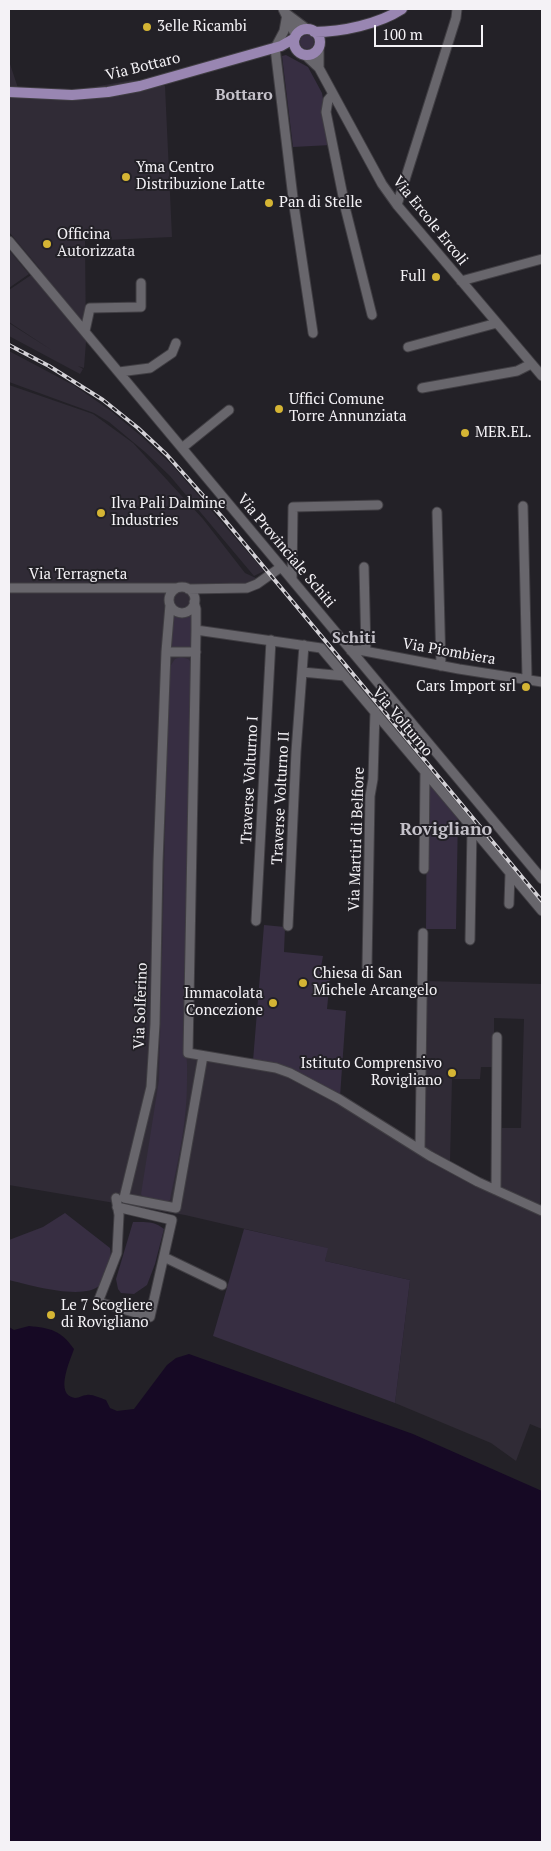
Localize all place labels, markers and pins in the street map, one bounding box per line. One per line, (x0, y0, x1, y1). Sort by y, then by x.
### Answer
place label: 3elle Ricambi (157, 18, 247, 36)
marker: 3elle Ricambi (141, 21, 153, 33)
place label: Yma Centro Distribuzione Latte (136, 159, 265, 194)
marker: Yma Centro Distribuzione Latte (120, 171, 132, 183)
place label: Pan di Stelle (279, 194, 362, 212)
marker: Pan di Stelle (263, 197, 275, 209)
place label: Officina Autorizzata (57, 226, 135, 261)
marker: Officina Autorizzata (41, 238, 53, 250)
place label: Full (400, 268, 426, 286)
marker: Full (430, 271, 442, 283)
place label: Uffici Comune Torre Annunziata (289, 391, 406, 426)
marker: Uffici Comune Torre Annunziata (273, 403, 285, 415)
place label: MER.EL. (475, 424, 532, 442)
marker: MER.EL. (459, 427, 471, 439)
place label: Ilva Pali Dalmine Industries (111, 495, 225, 530)
marker: Ilva Pali Dalmine Industries (95, 507, 107, 519)
place label: Cars Import srl (416, 678, 516, 696)
marker: Cars Import srl (520, 681, 532, 693)
place label: Chiesa di San Michele Arcangelo (313, 965, 437, 1000)
marker: Chiesa di San Michele Arcangelo (297, 977, 309, 989)
place label: Immacolata Concezione (184, 985, 263, 1020)
marker: Immacolata Concezione (267, 997, 279, 1009)
place label: Istituto Comprensivo Rovigliano (301, 1055, 442, 1090)
marker: Istituto Comprensivo Rovigliano (446, 1067, 458, 1079)
place label: Le 7 Scogliere di Rovigliano (61, 1297, 153, 1332)
marker: Le 7 Scogliere di Rovigliano (45, 1309, 57, 1321)

